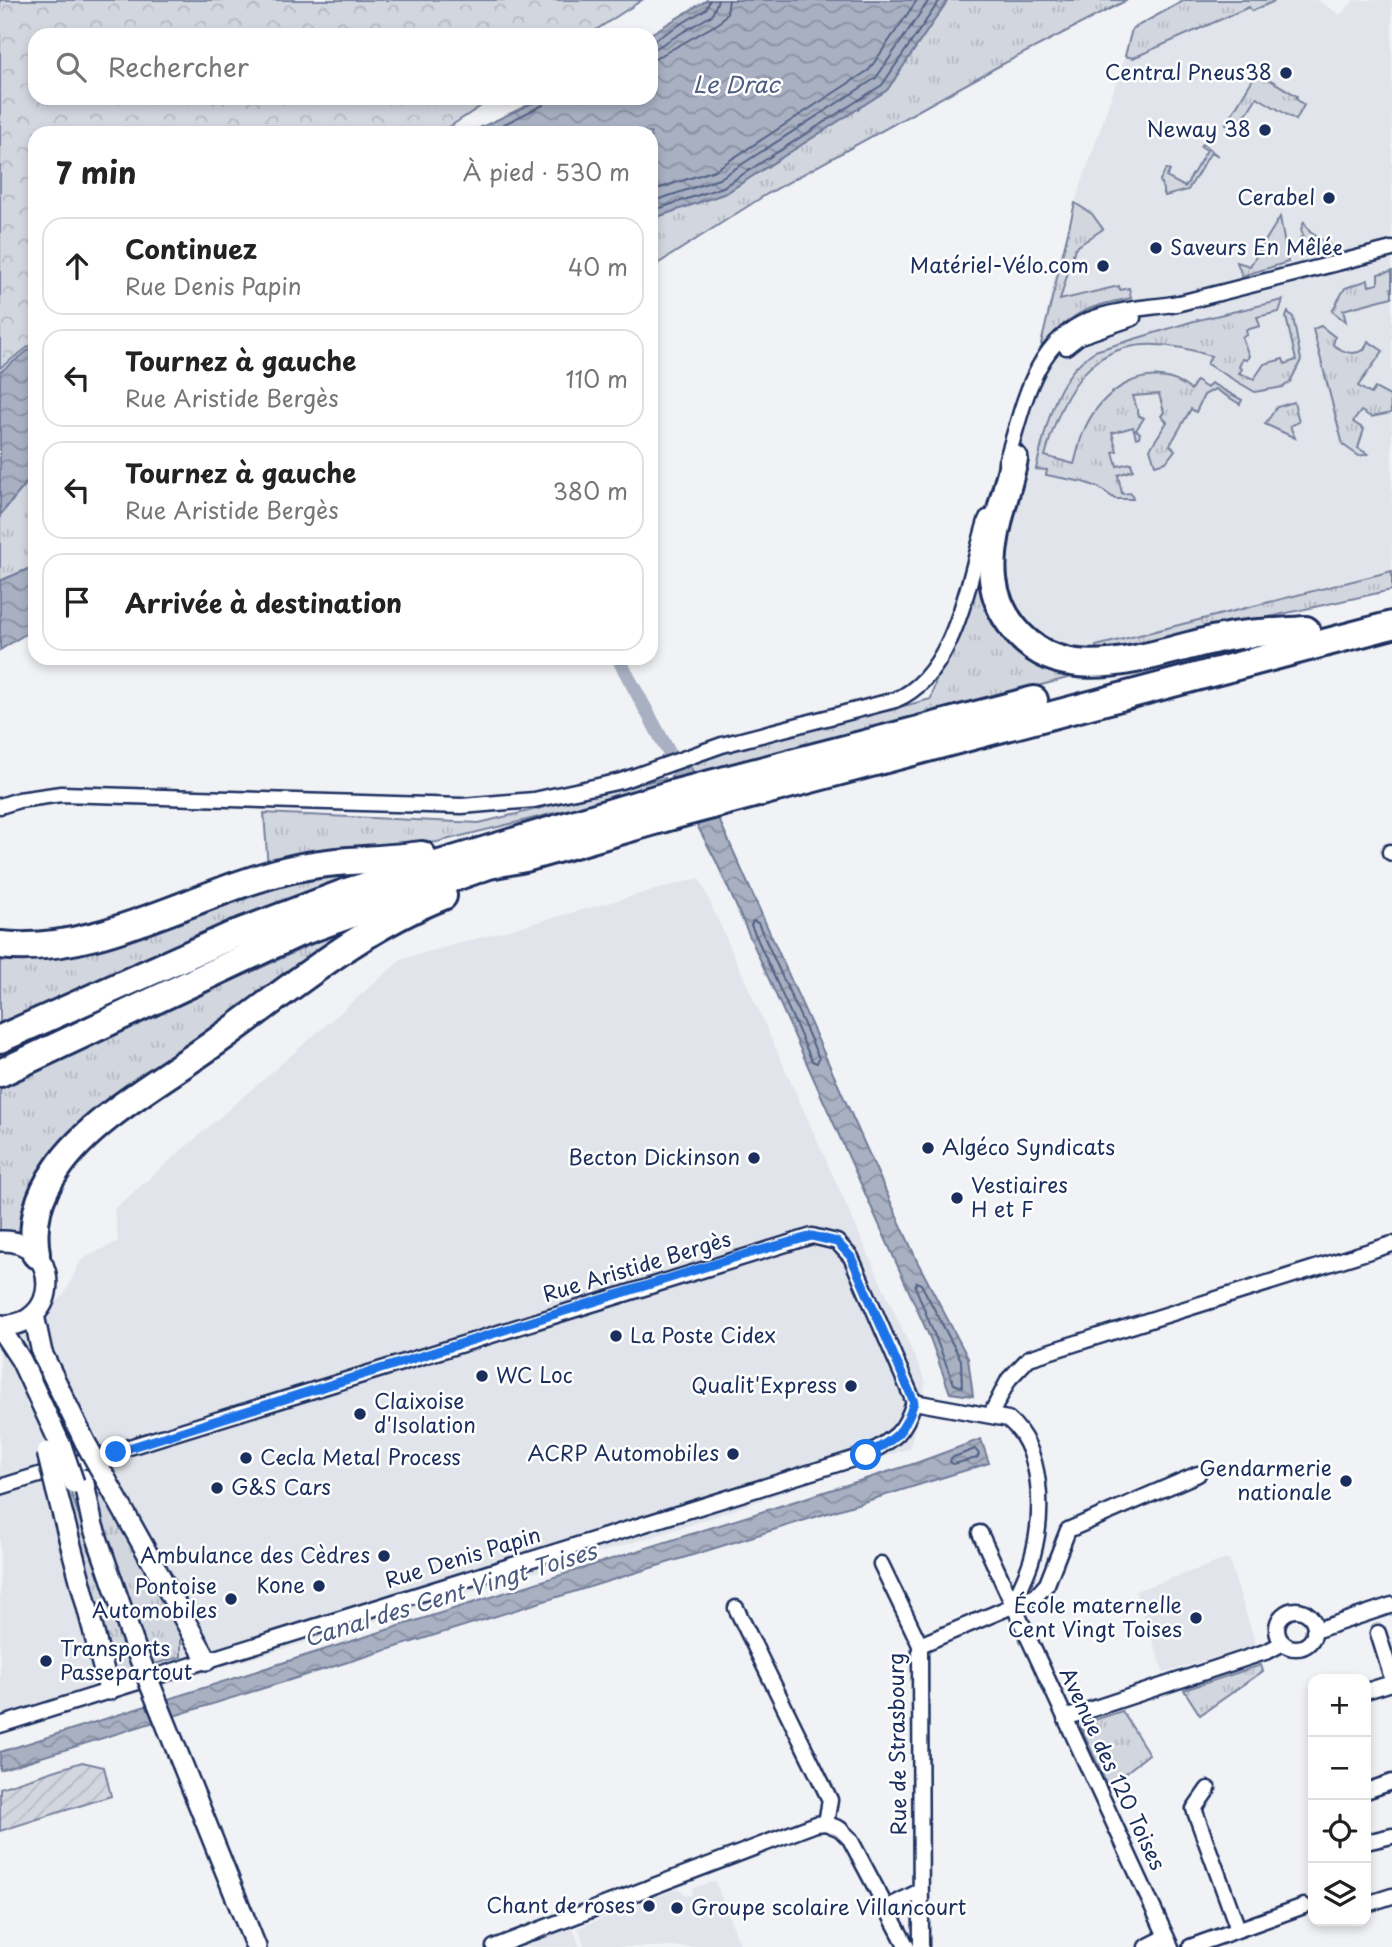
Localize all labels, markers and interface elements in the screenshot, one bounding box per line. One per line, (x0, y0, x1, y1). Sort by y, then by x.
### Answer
search box (28, 28, 658, 105)
text: Rechercher (108, 47, 249, 86)
icon: search (52, 48, 90, 86)
place label: Central Pneus38 (1105, 55, 1272, 87)
marker: Central Pneus38 (1278, 65, 1294, 81)
water label: Le Drac (693, 66, 781, 101)
place label: Neway 38 (1147, 112, 1251, 144)
marker: Neway 38 (1257, 122, 1273, 138)
text: 7 min (56, 149, 137, 194)
text: À pied · 530 m (463, 154, 630, 189)
place label: Cerabel (1237, 180, 1315, 212)
marker: Cerabel (1321, 190, 1337, 206)
text: Continuez (125, 229, 257, 268)
place label: Saveurs En Mêlée (1170, 230, 1343, 262)
marker: Saveurs En Mêlée (1148, 240, 1164, 256)
icon: ahead (58, 247, 96, 285)
place label: Matériel-Vélo.com (910, 248, 1089, 280)
text: 40 m (568, 249, 628, 284)
marker: Matériel-Vélo.com (1095, 258, 1111, 274)
text: Rue Denis Papin (125, 268, 302, 303)
text: Tournez à gauche (125, 341, 356, 380)
icon: left (58, 359, 96, 397)
text: 110 m (566, 361, 628, 396)
text: Rue Aristide Bergès (125, 380, 339, 415)
text: Tournez à gauche (125, 453, 356, 492)
icon: left (58, 471, 96, 509)
text: 380 m (553, 473, 628, 508)
text: Rue Aristide Bergès (125, 492, 339, 527)
icon: arrive (58, 583, 96, 621)
text: Arrivée à destination (125, 583, 402, 622)
place label: Algéco Syndicats (942, 1130, 1115, 1162)
place label: Becton Dickinson (568, 1140, 740, 1172)
marker: Algéco Syndicats (920, 1140, 936, 1156)
marker: Becton Dickinson (746, 1150, 762, 1166)
place label: Vestiaires H et F (971, 1168, 1068, 1224)
marker: Vestiaires H et F (949, 1190, 965, 1206)
street label: Rue Aristide Bergès (538, 1221, 734, 1309)
place label: La Poste Cidex (630, 1318, 776, 1350)
marker: La Poste Cidex (608, 1328, 624, 1344)
place label: WC Loc (496, 1358, 573, 1390)
marker: WC Loc (474, 1368, 490, 1384)
place label: Qualit'Express (691, 1368, 837, 1400)
marker: Qualit'Express (843, 1378, 859, 1394)
place label: Claixoise d'Isolation (374, 1384, 476, 1440)
marker: Claixoise d'Isolation (352, 1406, 368, 1422)
route end (100, 1436, 131, 1467)
place label: ACRP Automobiles (527, 1436, 719, 1468)
route start (850, 1439, 881, 1470)
place label: Cecla Metal Process (260, 1440, 461, 1472)
marker: ACRP Automobiles (725, 1446, 741, 1462)
marker: Cecla Metal Process (238, 1450, 254, 1466)
place label: Gendarmerie nationale (1199, 1451, 1332, 1507)
place label: G&S Cars (231, 1470, 331, 1502)
marker: Gendarmerie nationale (1338, 1473, 1354, 1489)
marker: G&S Cars (209, 1480, 225, 1496)
street label: Rue Denis Papin (381, 1517, 544, 1595)
water label: Canal des Cent Vingt Toises (299, 1532, 602, 1655)
place label: Ambulance des Cèdres (140, 1538, 370, 1570)
marker: Ambulance des Cèdres (376, 1548, 392, 1564)
place label: Kone (257, 1568, 305, 1600)
place label: Pontoise Automobiles (92, 1569, 217, 1625)
marker: Kone (311, 1578, 327, 1594)
place label: École maternelle Cent Vingt Toises (1008, 1588, 1182, 1644)
marker: Pontoise Automobiles (223, 1591, 239, 1607)
marker: École maternelle Cent Vingt Toises (1188, 1610, 1204, 1626)
place label: Transports Passepartout (60, 1631, 192, 1687)
street label: Rue de Strasbourg (878, 1652, 914, 1836)
marker: Transports Passepartout (38, 1653, 54, 1669)
street label: Avenue des 120 Toises (1053, 1661, 1175, 1875)
map controls (1308, 1674, 1371, 1926)
button: + (1308, 1674, 1371, 1737)
button: − (1308, 1737, 1371, 1800)
button: locate (1308, 1800, 1371, 1863)
button: layers (1308, 1863, 1371, 1926)
place label: Chant de roses (486, 1888, 635, 1920)
place label: Groupe scolaire Villancourt (691, 1890, 966, 1922)
marker: Chant de roses (641, 1898, 657, 1914)
marker: Groupe scolaire Villancourt (669, 1900, 685, 1916)

